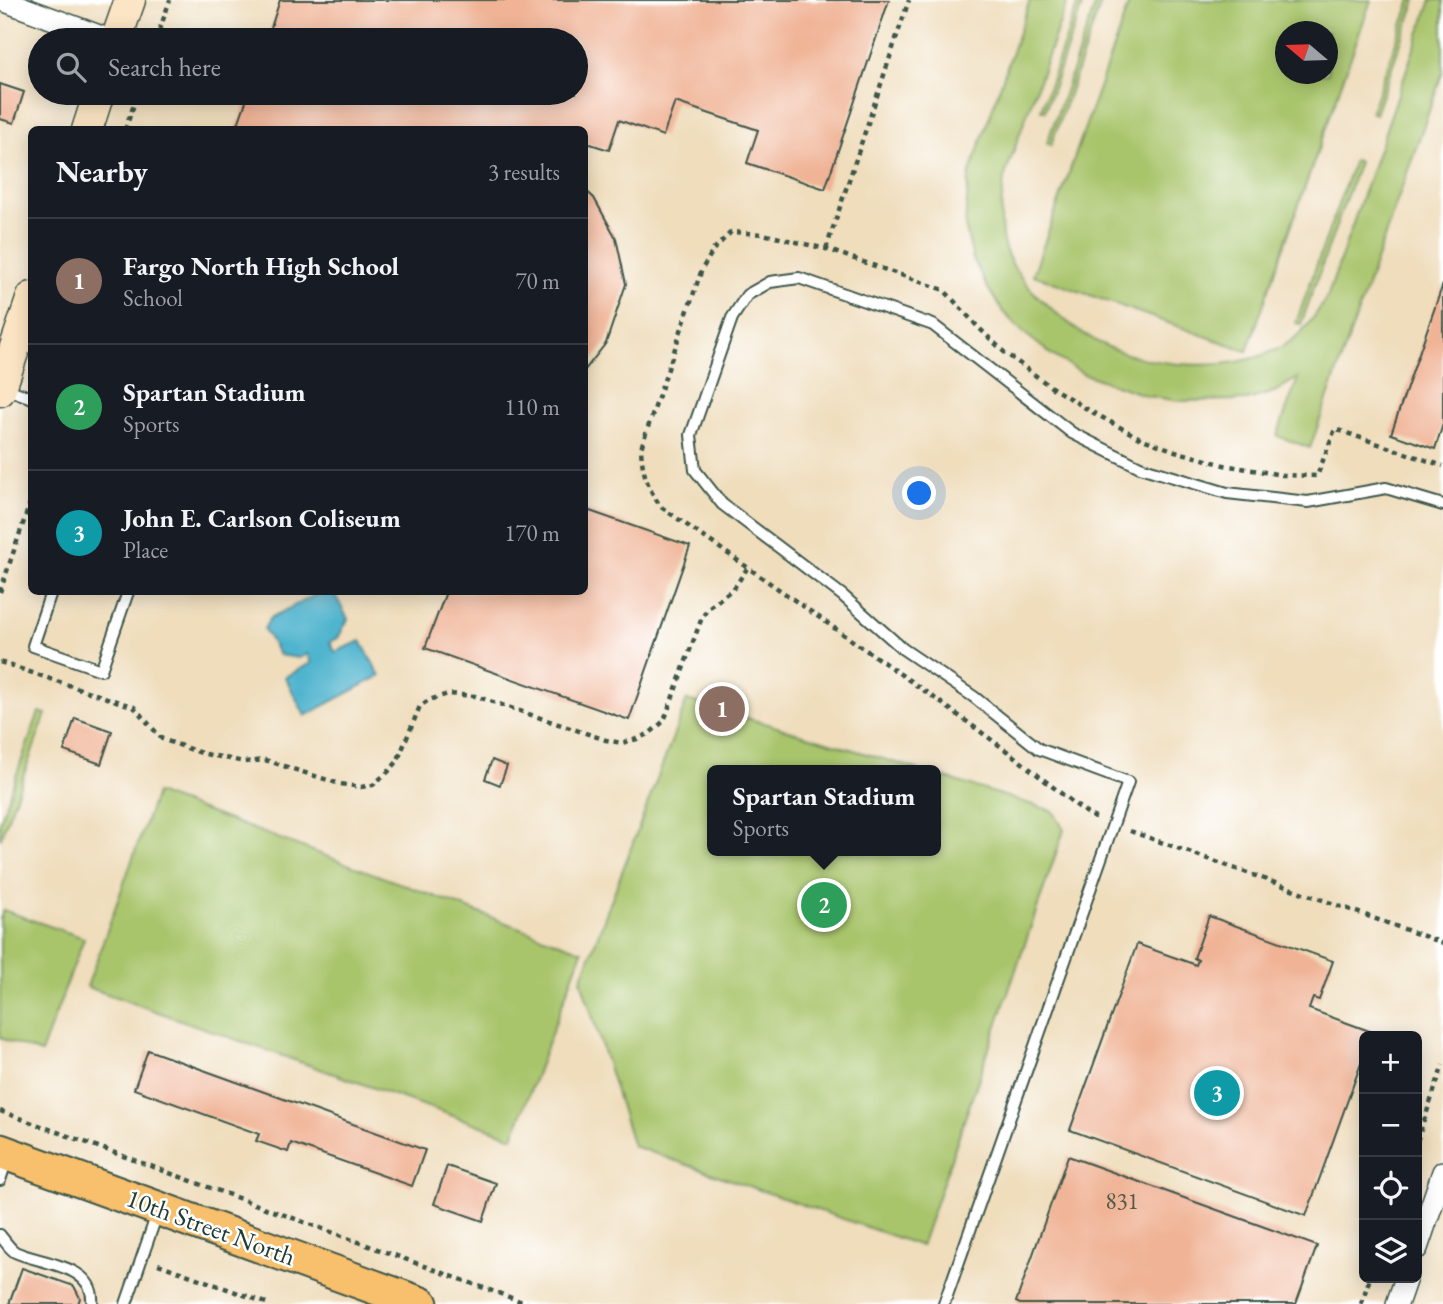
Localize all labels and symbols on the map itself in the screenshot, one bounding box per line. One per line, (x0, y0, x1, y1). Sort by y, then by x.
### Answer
north arrow (1275, 21, 1338, 84)
your location (902, 476, 936, 510)
pin: 1 (699, 683, 745, 735)
pin: 2 (801, 879, 847, 931)
pin: 3 (1194, 1067, 1240, 1119)
street label: 10th Street North (122, 1181, 300, 1273)
house number: 831 (1105, 1186, 1139, 1216)

